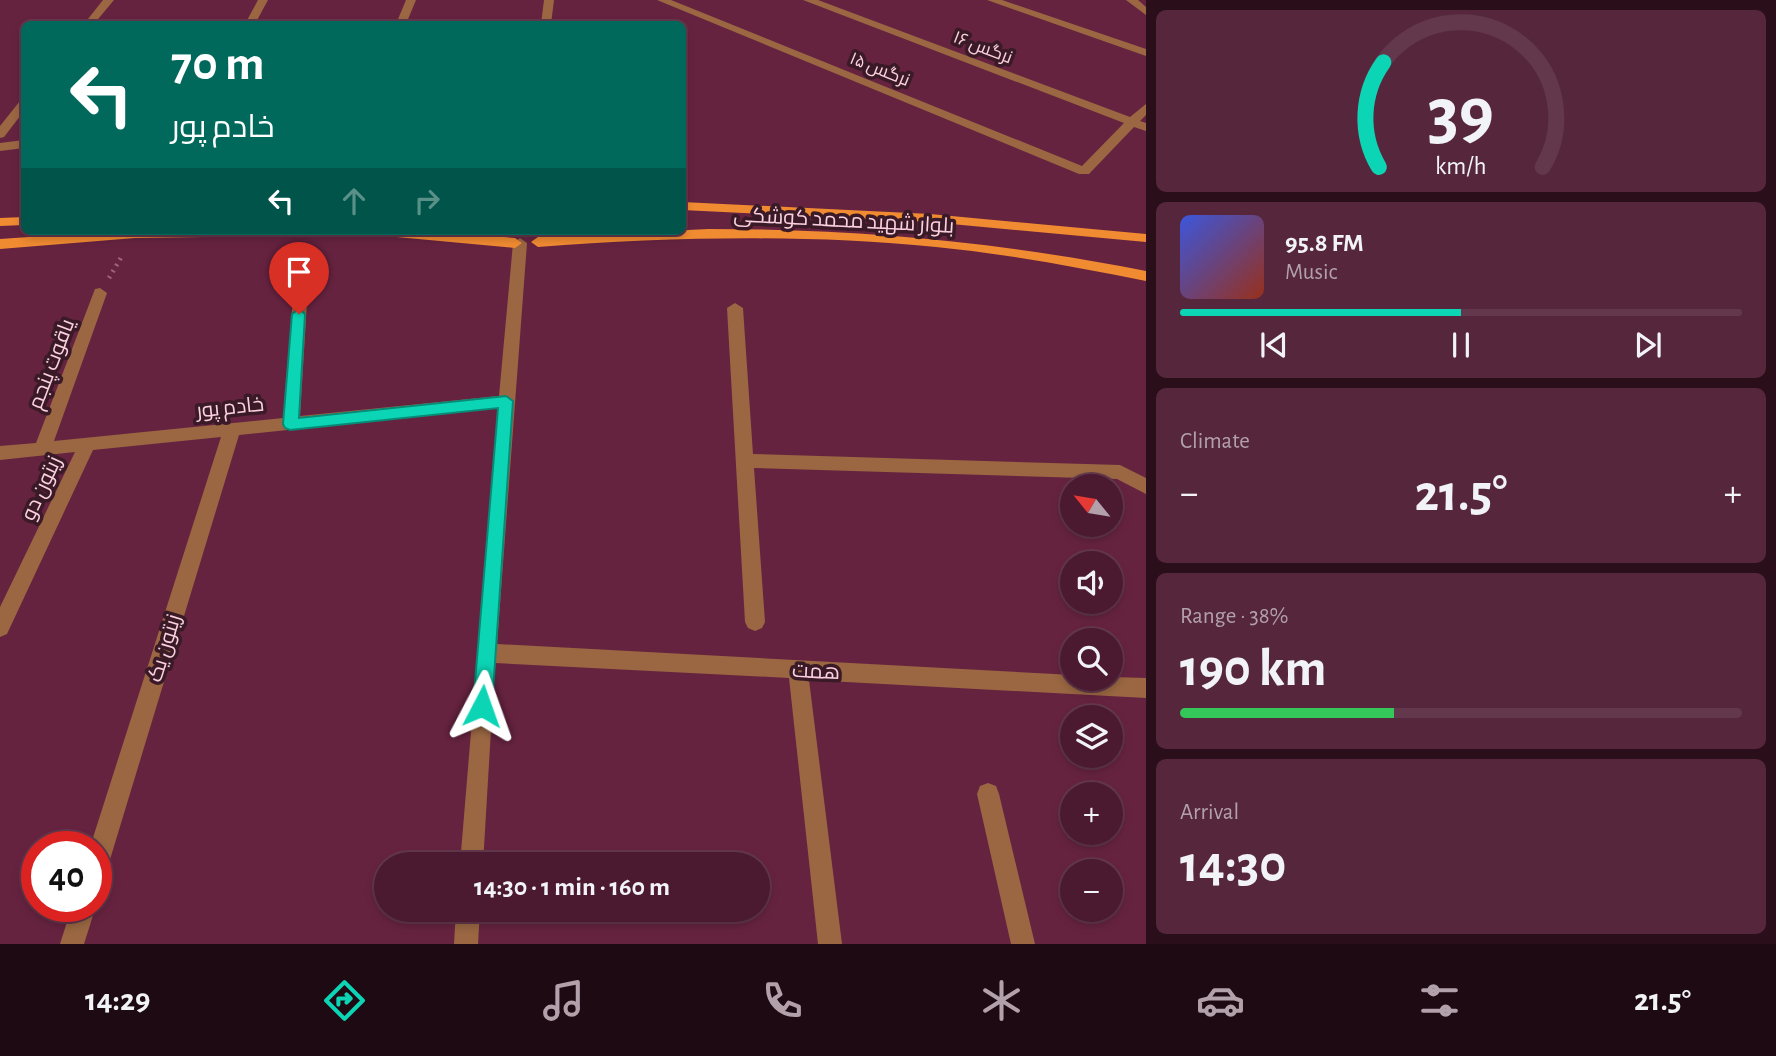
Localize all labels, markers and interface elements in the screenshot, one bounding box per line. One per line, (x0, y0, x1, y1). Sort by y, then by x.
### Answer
street label: نرگس ۱۶ (950, 28, 1015, 68)
text: 70 m (171, 40, 265, 89)
icon: left (56, 49, 147, 140)
street label: نرگس ۱۵ (847, 50, 912, 91)
text: 39 (1428, 79, 1494, 152)
text: خادم پور (171, 111, 274, 143)
text: km/h (1435, 154, 1487, 179)
icon: left (262, 182, 300, 220)
icon: ahead (335, 182, 373, 220)
icon: right (408, 182, 446, 220)
street label: بلوار شهید محمد کوشکی (733, 204, 955, 239)
text: 95.8 FM (1285, 230, 1364, 256)
pin (269, 242, 329, 314)
icon: arrive (280, 253, 318, 291)
text: Music (1285, 261, 1337, 284)
street label: یاقوت پنجم (25, 316, 81, 413)
icon: previous (1255, 326, 1293, 364)
icon: pause (1442, 326, 1480, 364)
icon: next (1629, 326, 1667, 364)
street label: خادم پور (194, 394, 265, 425)
text: Climate (1180, 430, 1250, 453)
street label: زیتون دو (17, 453, 67, 525)
text: 21.5° (1415, 468, 1507, 520)
north arrow (1060, 474, 1124, 537)
map controls (1060, 474, 1123, 922)
text: − (1180, 475, 1198, 513)
text: + (1724, 475, 1742, 513)
button: sound (1060, 551, 1123, 614)
text: Range · 38% (1180, 605, 1289, 628)
street label: زیتون یک (144, 612, 187, 685)
button: search (1060, 628, 1123, 691)
text: 190 km (1180, 643, 1326, 695)
street label: همت (791, 660, 841, 683)
position arrow (445, 669, 519, 743)
button: layers (1060, 705, 1123, 768)
button: + (1060, 782, 1123, 845)
text: Arrival (1180, 801, 1239, 824)
speed limit sign: 40 (21, 831, 112, 922)
text: 14:30 (1180, 839, 1286, 891)
button: − (1060, 859, 1123, 922)
text: 14:30 · 1 min · 160 m (474, 874, 670, 900)
icon: directions (320, 976, 369, 1025)
icon: music (539, 976, 588, 1025)
icon: phone (758, 976, 807, 1025)
icon: climate (977, 976, 1026, 1025)
icon: car (1196, 976, 1245, 1025)
icon: filters (1415, 976, 1464, 1025)
text: 14:29 (85, 984, 150, 1016)
text: 21.5° (1634, 984, 1691, 1016)

